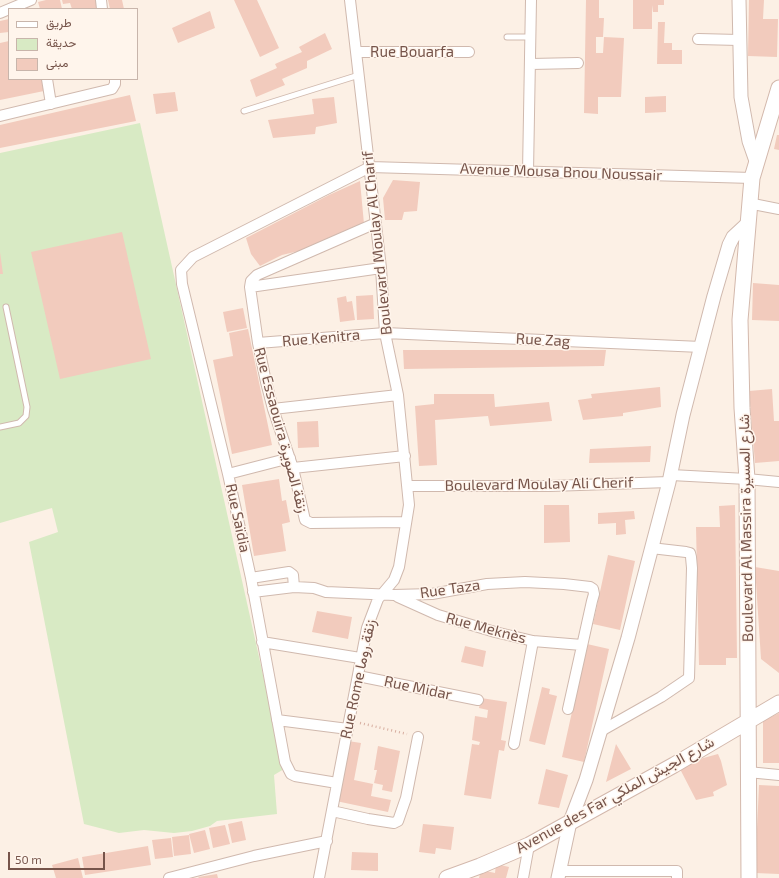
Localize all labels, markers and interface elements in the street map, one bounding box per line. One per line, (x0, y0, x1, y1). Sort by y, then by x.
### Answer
legend (8, 8, 138, 80)
text: طريق (46, 15, 71, 29)
text: حديقة (46, 35, 76, 49)
street label: Rue Bouarfa (370, 43, 454, 61)
text: مبنى (46, 55, 68, 69)
street label: Boulevard Moulay Al Charif (358, 150, 396, 336)
street label: Avenue Mousa Bnou Noussair (460, 159, 662, 185)
street label: Rue Kenitra (281, 326, 361, 350)
street label: Rue Zag (515, 330, 571, 350)
street label: Rue Essaouira زنقة الصويرة (250, 345, 312, 515)
street label: Boulevard Al Massira شارع المسيرة (735, 414, 757, 642)
street label: Boulevard Moulay Ali Cherif (445, 473, 633, 495)
street label: Rue Saïdia (222, 482, 254, 554)
street label: Rue Taza (419, 576, 481, 602)
street label: Rue Meknès (444, 609, 528, 647)
street label: Rue Rome زنقة روما (337, 617, 379, 741)
street label: Rue Midar (382, 672, 454, 704)
street label: Avenue des Far شارع الجيش الملكي (513, 733, 717, 857)
scale bar (10, 844, 107, 870)
text: 50 m (15, 852, 42, 866)

